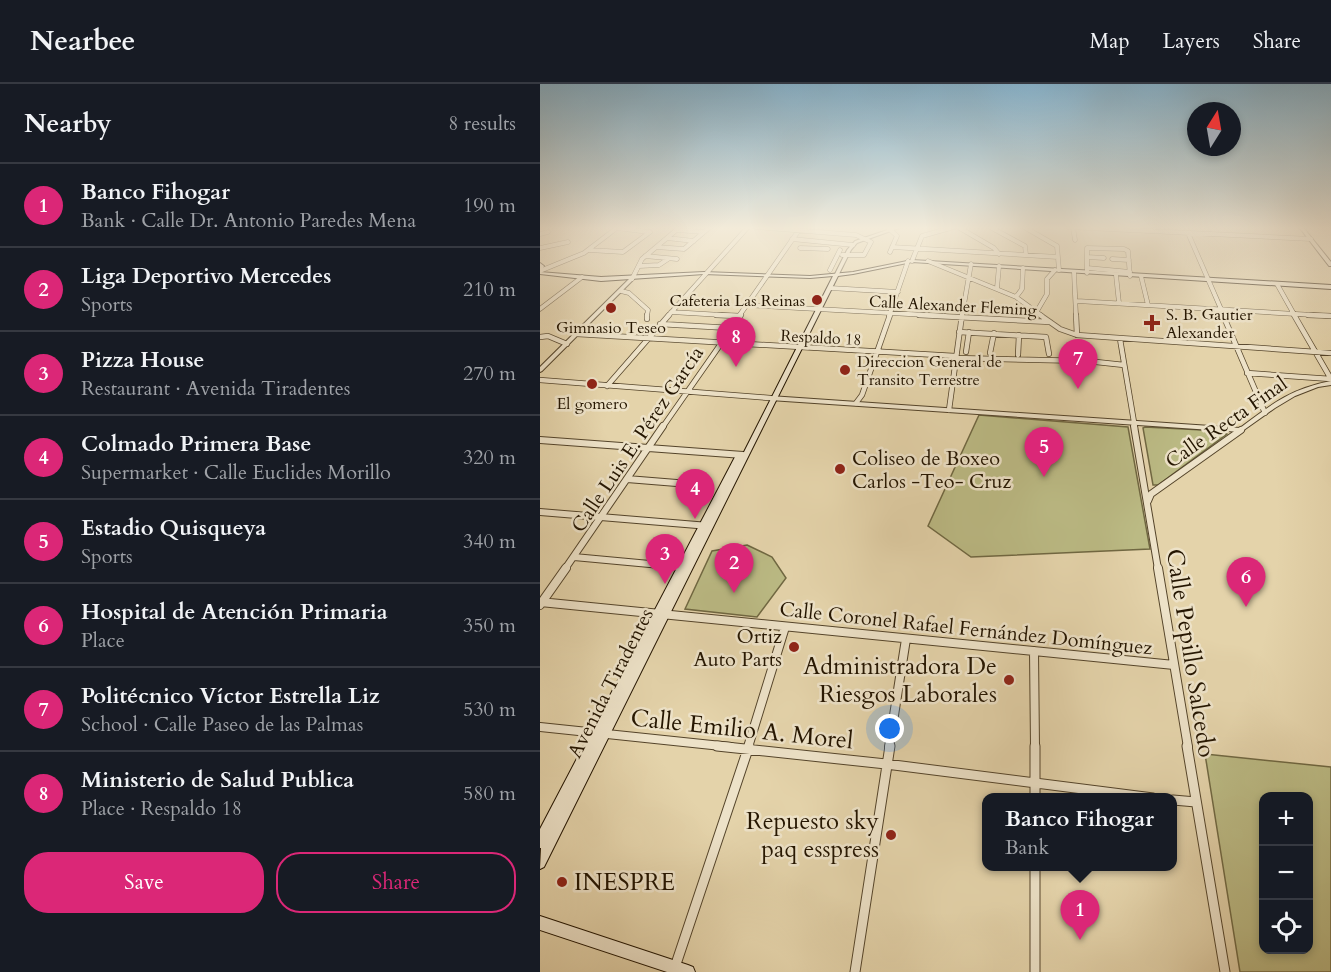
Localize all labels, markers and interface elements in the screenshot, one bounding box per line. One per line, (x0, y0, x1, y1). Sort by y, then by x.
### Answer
text: Nearbee (30, 22, 135, 60)
text: Map (1090, 27, 1130, 56)
text: Layers (1163, 27, 1220, 56)
text: Share (1253, 27, 1301, 56)
north arrow (1187, 102, 1241, 156)
text: Nearby (24, 106, 112, 141)
text: 8 results (448, 110, 516, 137)
text: Banco Fihogar (81, 177, 230, 207)
text: 1 (38, 192, 49, 219)
text: 190 m (463, 192, 516, 219)
text: Bank · Calle Dr. Antonio Paredes Mena (81, 207, 416, 234)
text: Liga Deportivo Mercedes (81, 261, 331, 291)
text: 2 (38, 276, 49, 303)
text: 210 m (463, 276, 516, 303)
place label: Cafeteria Las Reinas (669, 290, 805, 312)
text: Sports (81, 291, 133, 318)
street label: Calle Alexander Fleming (868, 291, 1037, 321)
marker: Cafeteria Las Reinas (810, 293, 824, 307)
marker: Gimnasio Teseo (604, 301, 618, 315)
place label: S. B. Gautier Alexander (1166, 304, 1253, 344)
marker: S. B. Gautier Alexander (1143, 314, 1161, 332)
place label: Gimnasio Teseo (556, 317, 666, 339)
pin: 8 (716, 318, 756, 367)
street label: Respaldo 18 (780, 325, 862, 351)
pin: 7 (1058, 340, 1098, 389)
street label: Calle Luis E. Pérez García (565, 341, 710, 538)
text: Pizza House (81, 345, 204, 375)
place label: Direccion General de Transito Terrestre (857, 351, 1002, 391)
text: 3 (38, 360, 49, 387)
text: 270 m (463, 360, 516, 387)
marker: Direccion General de Transito Terrestre (838, 363, 852, 377)
street label: Calle Recta Final (1160, 370, 1293, 475)
text: Restaurant · Avenida Tiradentes (81, 375, 351, 402)
marker: El gomero (585, 377, 599, 391)
place label: El gomero (556, 393, 628, 415)
pin: 5 (1024, 428, 1064, 477)
text: Colmado Primera Base (81, 429, 311, 459)
text: 4 (38, 444, 49, 471)
text: 320 m (463, 444, 516, 471)
place label: Coliseo de Boxeo Carlos -Teo- Cruz (852, 445, 1012, 495)
text: Supermarket · Calle Euclides Morillo (81, 459, 391, 486)
marker: Coliseo de Boxeo Carlos -Teo- Cruz (833, 462, 847, 476)
pin: 4 (676, 470, 714, 519)
text: Estadio Quisqueya (81, 513, 266, 543)
text: 5 (38, 528, 49, 555)
text: 340 m (463, 528, 516, 555)
pin: 3 (646, 534, 684, 584)
text: Sports (81, 543, 133, 570)
pin: 2 (714, 544, 754, 593)
street label: Calle Pepillo Salcedo (1158, 546, 1223, 760)
pin: 6 (1226, 558, 1266, 607)
street label: Calle Coronel Rafael Fernández Domínguez (778, 595, 1154, 662)
text: Hospital de Atención Primaria (81, 597, 388, 627)
street label: Avenida Tiradentes (561, 604, 660, 763)
text: 6 (38, 612, 49, 639)
text: 350 m (463, 612, 516, 639)
place label: Ortiz Auto Parts (694, 623, 782, 673)
text: Place (81, 627, 125, 654)
marker: Ortiz Auto Parts (787, 640, 801, 654)
place label: Administradora De Riesgos Laborales (803, 650, 997, 711)
marker: Administradora De Riesgos Laborales (1002, 673, 1016, 687)
text: Politécnico Víctor Estrella Liz (81, 681, 380, 711)
text: 7 (38, 696, 49, 723)
text: 530 m (463, 696, 516, 723)
street label: Calle Emilio A. Morel (629, 701, 855, 758)
text: School · Calle Paseo de las Palmas (81, 711, 363, 738)
your location (875, 714, 904, 743)
text: Ministerio de Salud Publica (81, 765, 354, 795)
text: 8 (38, 780, 49, 807)
text: 580 m (463, 780, 516, 807)
map controls (1259, 792, 1313, 954)
button: + (1259, 792, 1313, 846)
popup (982, 793, 1177, 871)
text: Place · Respaldo 18 (81, 795, 242, 822)
text: Banco Fihogar (1005, 804, 1154, 834)
place label: Repuesto sky paq esspress (746, 805, 879, 866)
marker: Repuesto sky paq esspress (884, 828, 898, 842)
text: Bank (1005, 834, 1049, 861)
button: − (1259, 846, 1313, 900)
button: Save (24, 852, 264, 913)
button: Share (276, 852, 516, 913)
place label: INESPRE (574, 866, 675, 899)
marker: INESPRE (555, 875, 569, 889)
pin: 1 (1060, 890, 1100, 940)
button: locate (1259, 900, 1313, 954)

